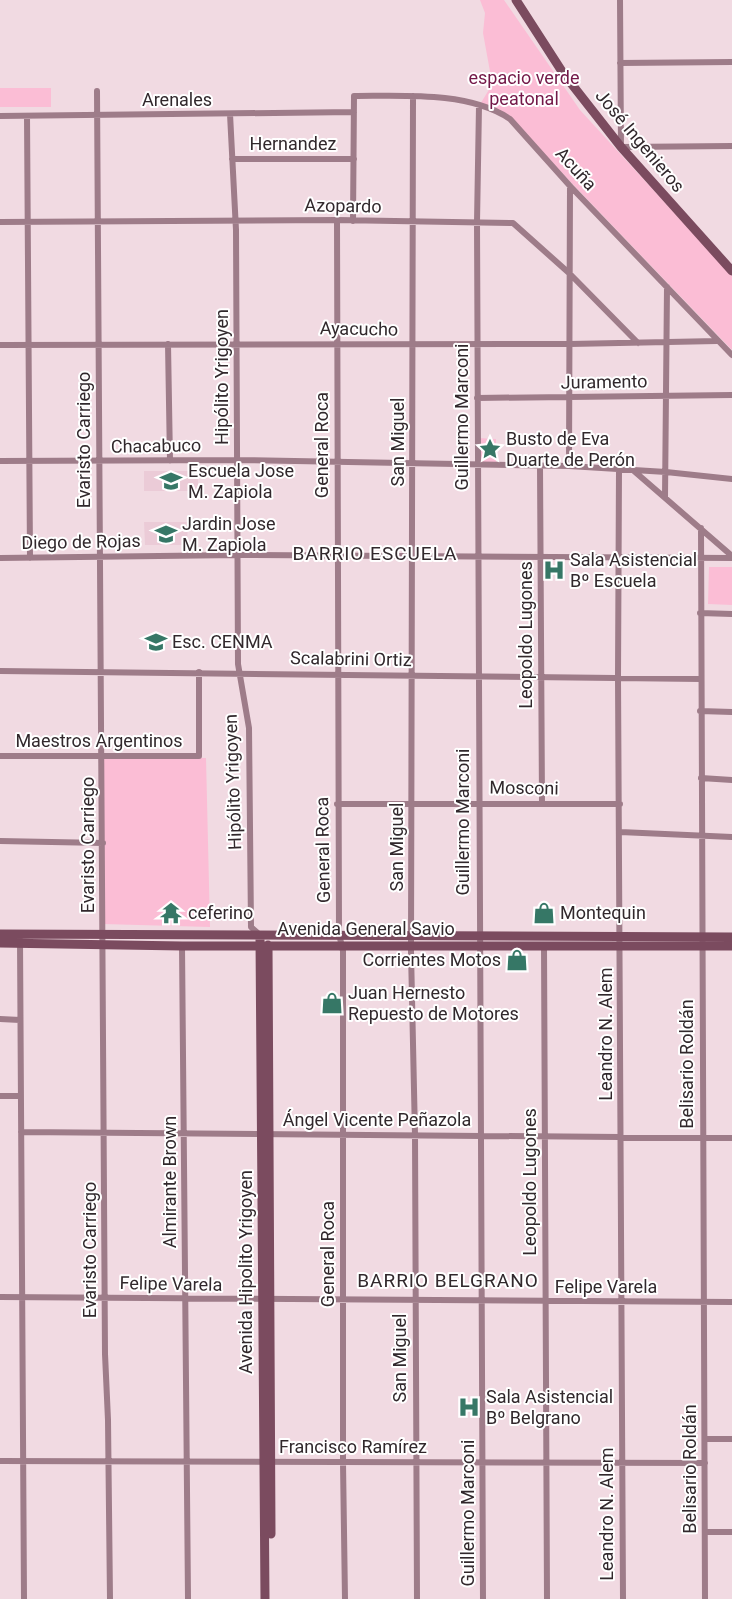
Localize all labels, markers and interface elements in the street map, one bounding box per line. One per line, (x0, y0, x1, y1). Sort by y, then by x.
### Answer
park label: espacio verde peatonal (468, 67, 580, 109)
street label: José Ingenieros (591, 85, 689, 196)
street label: Arenales (142, 89, 212, 110)
street label: Hernandez (250, 133, 336, 154)
street label: Acuña (552, 143, 601, 195)
street label: Azopardo (304, 194, 382, 217)
street label: Hipólito Yrigoyen (211, 309, 232, 445)
street label: Ayacucho (320, 317, 398, 340)
street label: Guillermo Marconi (451, 344, 472, 490)
street label: Juramento (560, 370, 647, 393)
street label: Evaristo Carriego (73, 372, 94, 508)
street label: General Roca (311, 392, 332, 498)
street label: San Miguel (387, 398, 408, 486)
place label: Busto de Eva Duarte de Perón (506, 428, 635, 470)
street label: Chacabuco (111, 434, 201, 457)
place icon: Busto de Eva Duarte de Perón (477, 436, 503, 462)
place label: Escuela Jose M. Zapiola (188, 460, 294, 502)
school or university icon: Escuela Jose M. Zapiola (158, 468, 184, 494)
place label: Jardin Jose M. Zapiola (182, 513, 276, 555)
school or university icon: Jardin Jose M. Zapiola (153, 521, 179, 547)
street label: Diego de Rojas (21, 530, 141, 553)
district label: BARRIO ESCUELA (293, 542, 457, 565)
place label: Sala Asistencial Bº Escuela (570, 549, 697, 591)
hospital icon: Sala Asistencial Bº Escuela (541, 557, 567, 583)
street label: Leopoldo Lugones (515, 561, 536, 709)
school or university icon: Esc. CENMA (143, 629, 169, 655)
place label: Esc. CENMA (172, 631, 273, 652)
street label: Scalabrini Ortiz (290, 647, 412, 670)
street label: Hipólito Yrigoyen (220, 714, 245, 850)
street label: Maestros Argentinos (15, 730, 183, 751)
street label: Guillermo Marconi (452, 749, 473, 895)
street label: Mosconi (489, 776, 559, 799)
street label: Evaristo Carriego (77, 777, 98, 913)
street label: General Roca (311, 797, 334, 903)
street label: San Miguel (386, 803, 407, 891)
temple icon: ceferino (158, 900, 184, 926)
shop icon: Montequin (531, 900, 557, 926)
place label: ceferino (188, 902, 253, 923)
place label: Montequin (560, 902, 646, 923)
street label: Avenida General Savio (277, 918, 455, 939)
shop icon: Corrientes Motos (504, 947, 530, 973)
place label: Corrientes Motos (363, 949, 501, 970)
street label: Leandro N. Alem (595, 967, 616, 1101)
place label: Juan Hernesto Repuesto de Motores (348, 982, 519, 1024)
shop icon: Juan Hernesto Repuesto de Motores (319, 990, 345, 1016)
street label: Belisario Roldán (676, 999, 697, 1129)
street label: Leopoldo Lugones (519, 1108, 540, 1256)
street label: Ángel Vicente Peñazola (283, 1109, 471, 1130)
street label: Almirante Brown (159, 1116, 180, 1248)
street label: Avenida Hipolito Yrigoyen (235, 1170, 256, 1374)
street label: Evaristo Carriego (79, 1182, 100, 1318)
street label: General Roca (317, 1201, 338, 1307)
district label: BARRIO BELGRANO (357, 1269, 539, 1292)
street label: Felipe Varela (119, 1272, 223, 1295)
street label: Felipe Varela (555, 1276, 657, 1297)
street label: San Miguel (389, 1314, 410, 1402)
place label: Sala Asistencial Bº Belgrano (486, 1386, 613, 1428)
hospital icon: Sala Asistencial Bº Belgrano (456, 1394, 482, 1420)
street label: Belisario Roldán (679, 1404, 700, 1534)
street label: Francisco Ramírez (279, 1436, 427, 1457)
street label: Guillermo Marconi (457, 1440, 478, 1586)
street label: Leandro N. Alem (596, 1447, 617, 1581)

